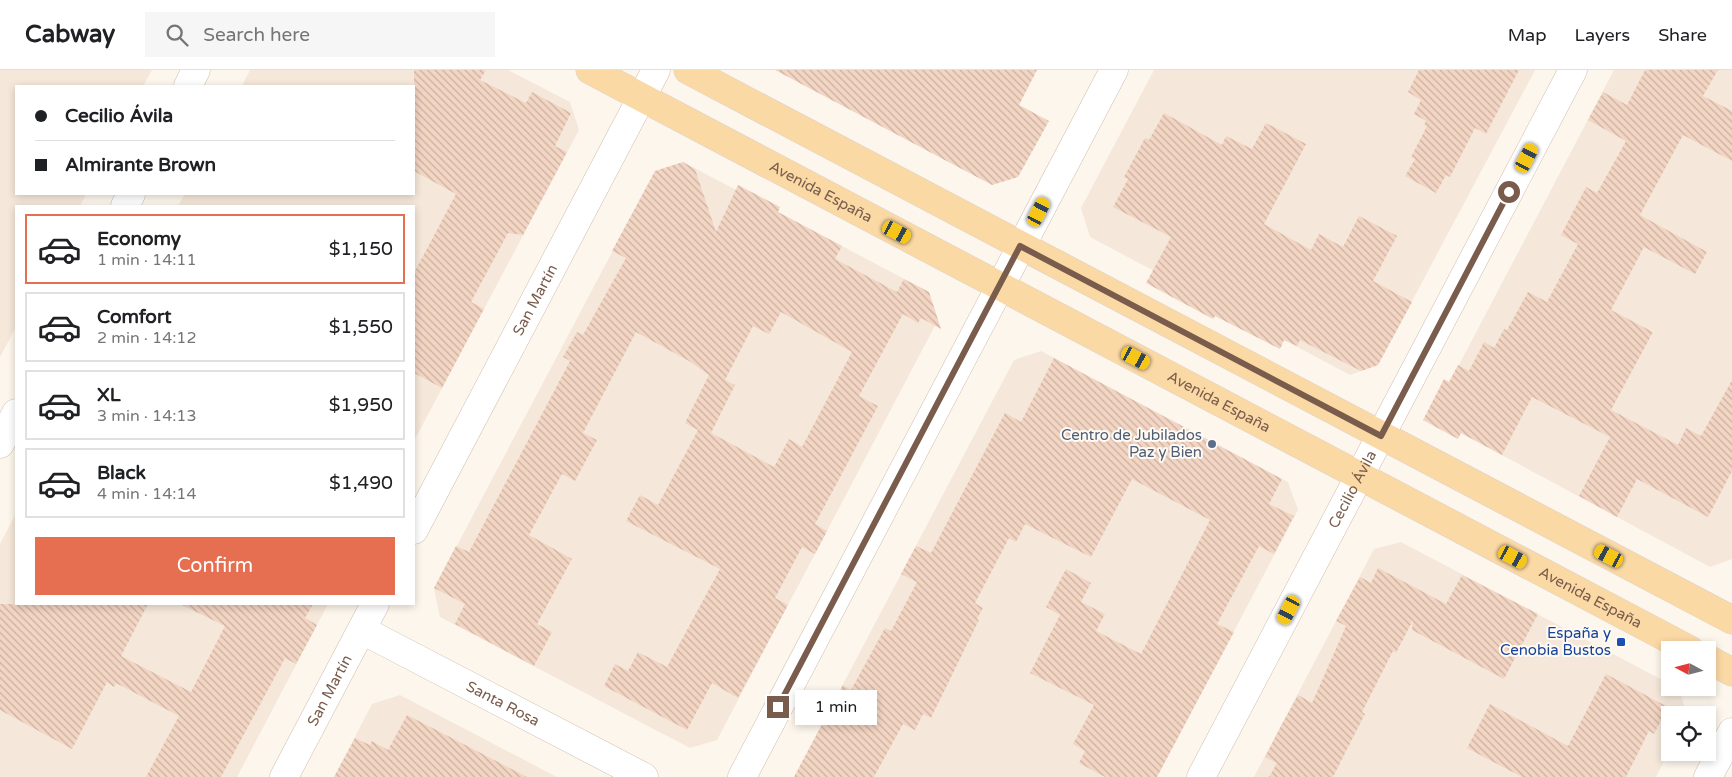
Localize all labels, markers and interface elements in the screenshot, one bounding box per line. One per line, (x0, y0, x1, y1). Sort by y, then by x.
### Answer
search box (145, 12, 495, 57)
text: Cabway (25, 20, 115, 49)
icon: search (163, 21, 191, 49)
text: Search here (203, 24, 310, 46)
text: Map (1508, 24, 1547, 46)
text: Layers (1575, 24, 1630, 46)
text: Share (1658, 24, 1707, 46)
text: Cecilio Ávila (65, 105, 173, 127)
car (1513, 141, 1540, 175)
text: Almirante Brown (65, 154, 216, 176)
street label: Avenida España (766, 157, 875, 226)
route start (1498, 181, 1520, 203)
car (1025, 195, 1052, 229)
car (880, 218, 913, 246)
icon: car (37, 227, 82, 272)
text: Economy (97, 228, 181, 250)
text: $1,150 (329, 238, 393, 260)
text: 1 min · 14:11 (97, 250, 196, 270)
street label: San Martín (509, 261, 561, 339)
icon: car (37, 305, 82, 350)
text: Comfort (97, 306, 171, 328)
text: $1,550 (329, 316, 393, 338)
text: 2 min · 14:12 (97, 328, 196, 348)
car (1119, 344, 1152, 372)
street label: Avenida España (1164, 367, 1273, 436)
icon: car (37, 383, 82, 428)
text: XL (97, 384, 121, 406)
text: $1,950 (329, 394, 393, 416)
text: 3 min · 14:13 (97, 406, 196, 426)
place label: Centro de Jubilados Paz y Bien (1061, 426, 1202, 461)
marker: Centro de Jubilados Paz y Bien (1206, 438, 1218, 450)
street label: Cecilio Ávila (1324, 447, 1380, 531)
icon: car (37, 461, 82, 506)
text: Black (97, 462, 146, 484)
text: $1,490 (329, 472, 393, 494)
text: 4 min · 14:14 (97, 484, 196, 504)
button: Confirm (35, 537, 395, 595)
car (1592, 542, 1625, 570)
car (1496, 543, 1529, 571)
street label: Avenida España (1536, 563, 1645, 632)
car (1275, 593, 1302, 627)
place label: España y Cenobia Bustos (1500, 624, 1611, 659)
marker: España y Cenobia Bustos (1615, 636, 1627, 648)
north arrow (1661, 641, 1716, 696)
map controls (1661, 641, 1716, 761)
street label: San Martín (303, 652, 356, 729)
street label: Santa Rosa (463, 677, 543, 730)
callout: 1 min (796, 690, 878, 724)
route end (767, 696, 789, 718)
text: 1 min (815, 697, 857, 717)
button: locate (1661, 706, 1716, 761)

